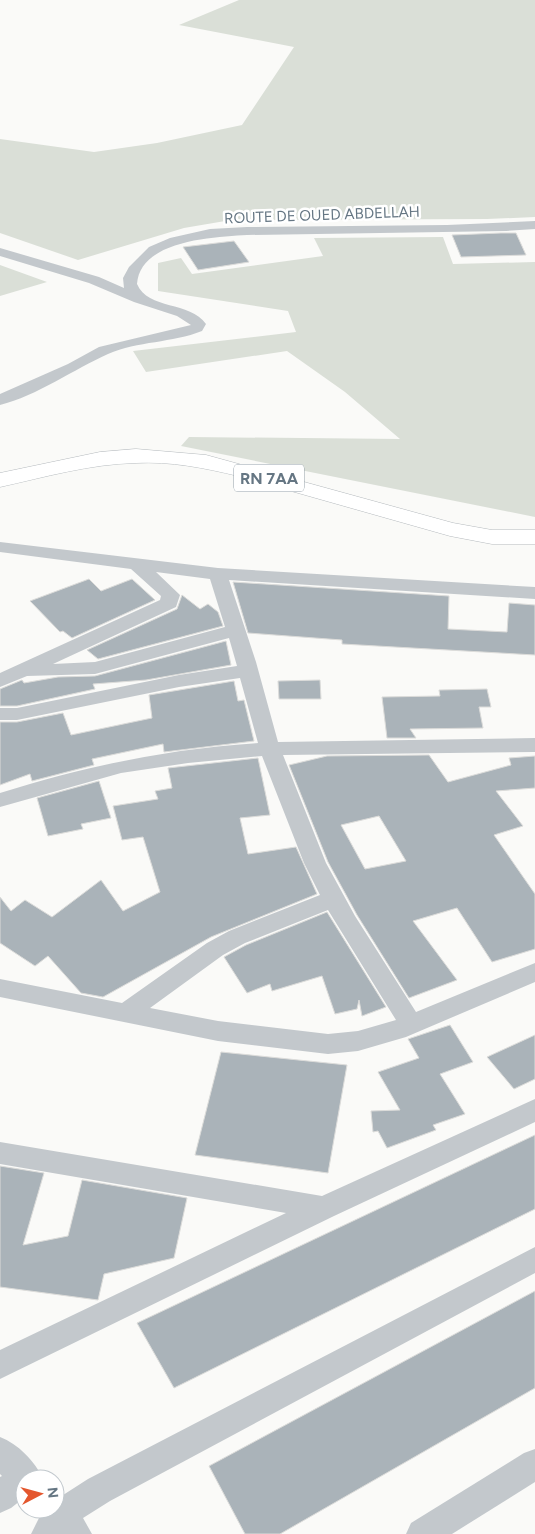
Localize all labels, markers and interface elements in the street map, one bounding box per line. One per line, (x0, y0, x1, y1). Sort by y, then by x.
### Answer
street label: ROUTE DE OUED ABDELLAH (224, 203, 420, 227)
road number: RN 7AA (234, 464, 304, 492)
north arrow (15, 1469, 65, 1519)
text: N (43, 1486, 61, 1499)

